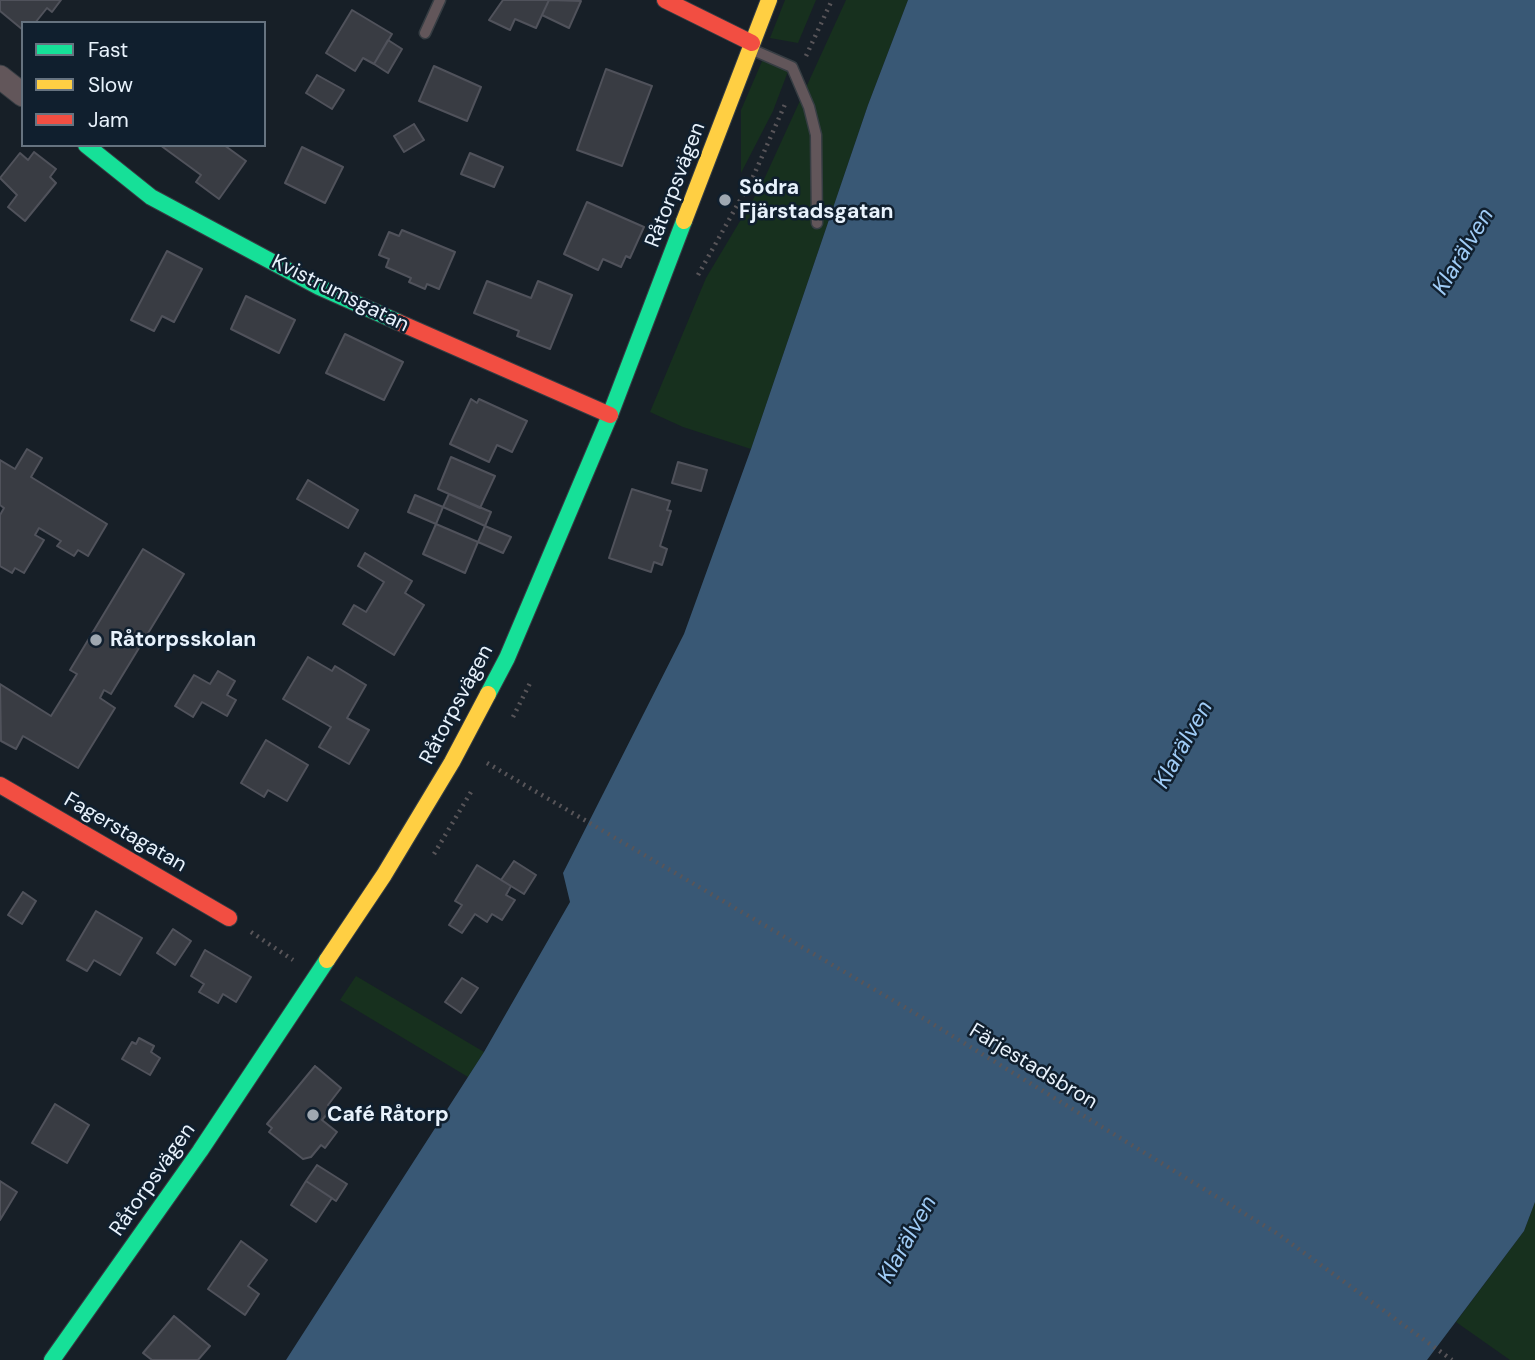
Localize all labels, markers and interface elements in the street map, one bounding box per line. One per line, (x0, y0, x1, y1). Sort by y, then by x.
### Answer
legend (21, 21, 266, 147)
text: Fast (88, 36, 128, 64)
text: Slow (88, 71, 133, 99)
text: Jam (88, 106, 129, 134)
street label: Råtorpsvägen (641, 119, 711, 251)
place label: Södra Fjärstadsgatan (739, 175, 894, 225)
marker: Södra Fjärstadsgatan (717, 192, 733, 208)
water label: Klarälven (1427, 204, 1501, 300)
street label: Kvistrumsgatan (267, 250, 413, 338)
place label: Råtorpsskolan (110, 627, 256, 653)
marker: Råtorpsskolan (88, 632, 104, 648)
street label: Råtorpsvägen (415, 641, 499, 769)
water label: Klarälven (1149, 696, 1219, 794)
street label: Fagerstagatan (59, 788, 191, 878)
street label: Färjestadsbron (964, 1019, 1102, 1115)
place label: Café Råtorp (327, 1102, 449, 1128)
marker: Café Råtorp (305, 1107, 321, 1123)
street label: Råtorpsvägen (105, 1119, 201, 1241)
water label: Klarälven (873, 1191, 943, 1289)

